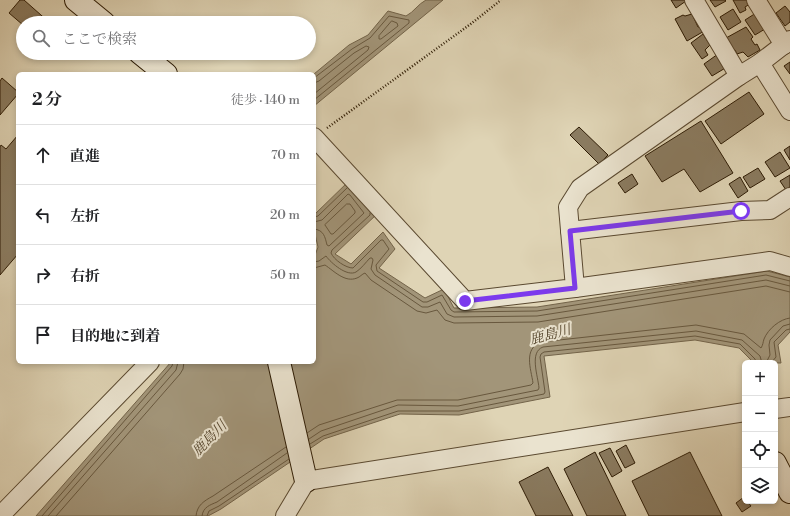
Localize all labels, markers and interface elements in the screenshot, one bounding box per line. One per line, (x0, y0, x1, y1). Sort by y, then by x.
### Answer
search box (16, 16, 316, 60)
icon: search (30, 27, 52, 49)
text: ここで検索 (62, 30, 137, 49)
text: 2 分 (32, 89, 62, 111)
text: 徒歩 · 140 m (231, 92, 300, 108)
icon: ahead (32, 144, 54, 166)
text: 直進 (70, 147, 100, 166)
text: 70 m (271, 147, 300, 163)
route start (732, 202, 750, 220)
icon: left (32, 204, 54, 226)
text: 左折 (70, 207, 100, 226)
text: 20 m (270, 207, 300, 223)
icon: right (32, 264, 54, 286)
text: 右折 (70, 267, 100, 286)
text: 50 m (270, 267, 300, 283)
route end (456, 292, 474, 310)
water label: 鹿島川 (528, 320, 575, 349)
icon: arrive (32, 324, 54, 346)
text: 目的地に到着 (70, 327, 160, 346)
map controls (742, 360, 778, 504)
button: + (742, 360, 778, 396)
button: − (742, 396, 778, 432)
water label: 鹿島川 (188, 416, 232, 460)
button: locate (742, 432, 778, 468)
button: layers (742, 468, 778, 504)

